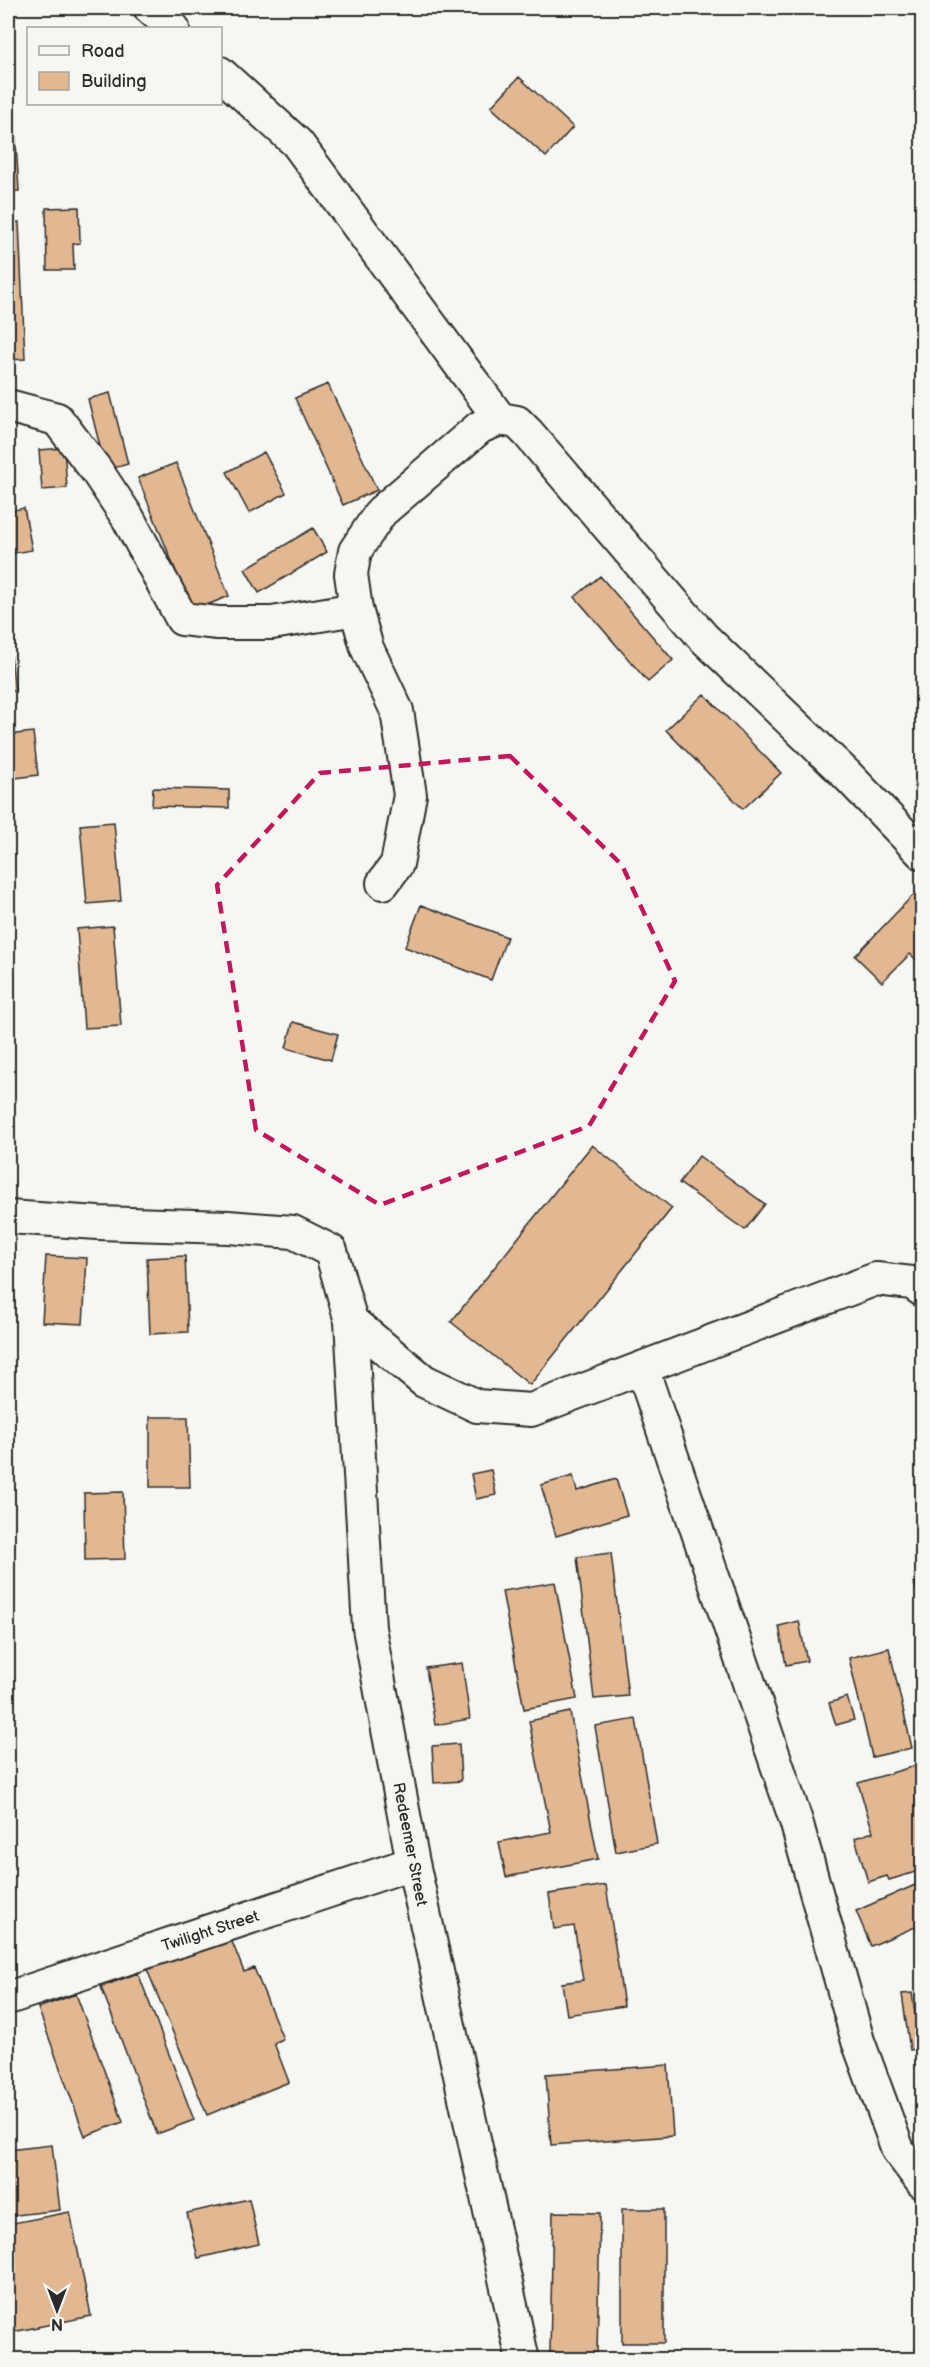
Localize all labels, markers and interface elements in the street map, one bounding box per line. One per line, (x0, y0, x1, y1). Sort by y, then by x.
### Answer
legend (27, 27, 222, 105)
text: Road (81, 41, 125, 62)
text: Building (81, 71, 147, 92)
street label: Redeemer Street (388, 1781, 431, 1908)
street label: Twilight Street (160, 1907, 261, 1956)
north arrow (27, 2280, 87, 2340)
text: N (51, 2314, 63, 2333)

